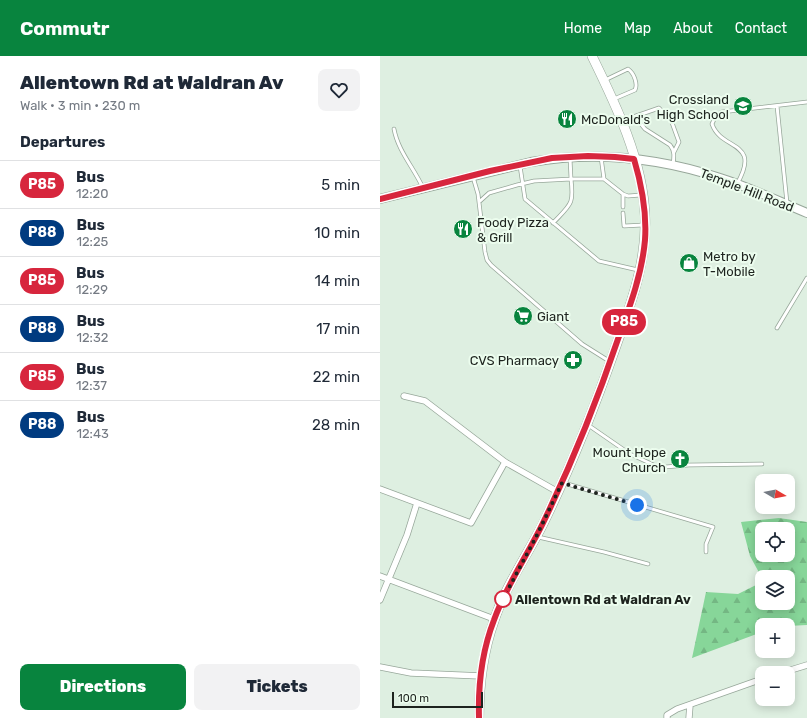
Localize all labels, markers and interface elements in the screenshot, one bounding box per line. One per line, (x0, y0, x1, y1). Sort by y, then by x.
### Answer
text: Commutr (20, 17, 109, 40)
text: Home (564, 20, 602, 37)
text: Map (624, 20, 651, 37)
text: About (673, 20, 713, 37)
text: Contact (735, 20, 787, 37)
button: heart (318, 69, 360, 111)
text: Allentown Rd at Waldran Av (20, 71, 284, 94)
place label: Crossland High School (656, 92, 729, 123)
school or university icon: Crossland High School (732, 95, 754, 117)
text: Walk · 3 min · 230 m (20, 98, 140, 113)
restaurant icon: McDonald's (556, 108, 578, 130)
place label: McDonald's (581, 112, 650, 127)
text: Departures (20, 133, 105, 151)
street label: Temple Hill Road (698, 165, 796, 215)
text: Bus (76, 168, 104, 186)
text: P85 (28, 176, 56, 193)
text: 5 min (321, 176, 360, 194)
text: 12:20 (76, 186, 108, 201)
place label: Foody Pizza & Grill (477, 215, 549, 245)
text: Bus (76, 216, 105, 234)
restaurant icon: Foody Pizza & Grill (452, 218, 474, 240)
text: P88 (28, 224, 56, 241)
text: 10 min (314, 224, 360, 242)
text: 12:25 (76, 234, 108, 249)
place label: Metro by T-Mobile (703, 249, 756, 279)
shop icon: Metro by T-Mobile (678, 252, 700, 274)
text: Bus (76, 264, 104, 282)
text: P85 (28, 272, 56, 289)
text: 14 min (315, 272, 360, 290)
text: 12:29 (76, 282, 108, 297)
supermarket icon: Giant (512, 305, 534, 327)
place label: Giant (537, 309, 569, 324)
line badge: P85 (601, 309, 647, 335)
text: Bus (76, 312, 105, 330)
text: P85 (610, 313, 638, 330)
text: P88 (28, 320, 56, 337)
text: 17 min (316, 320, 360, 338)
text: 12:32 (76, 330, 108, 345)
pharmacy icon: CVS Pharmacy (562, 349, 584, 371)
place label: CVS Pharmacy (470, 353, 559, 368)
text: Bus (76, 360, 104, 378)
text: P85 (28, 368, 56, 385)
text: 22 min (313, 368, 360, 386)
text: 12:37 (76, 378, 107, 393)
text: Bus (76, 408, 105, 426)
text: P88 (28, 416, 56, 433)
text: 28 min (312, 416, 360, 434)
text: 12:43 (76, 426, 109, 441)
place label: Mount Hope Church (593, 445, 666, 475)
church icon: Mount Hope Church (669, 448, 691, 470)
north arrow (755, 474, 795, 514)
map controls (755, 474, 795, 706)
your location (627, 495, 647, 515)
button: locate (755, 522, 795, 562)
button: layers (755, 570, 795, 610)
marker: Allentown Rd at Waldran Av (494, 590, 512, 608)
place label: Allentown Rd at Waldran Av (515, 592, 691, 607)
button: + (755, 618, 795, 658)
button: Directions (20, 664, 186, 710)
button: Tickets (194, 664, 360, 710)
button: − (755, 666, 795, 706)
scale bar (392, 690, 483, 709)
text: 100 m (398, 692, 429, 705)

